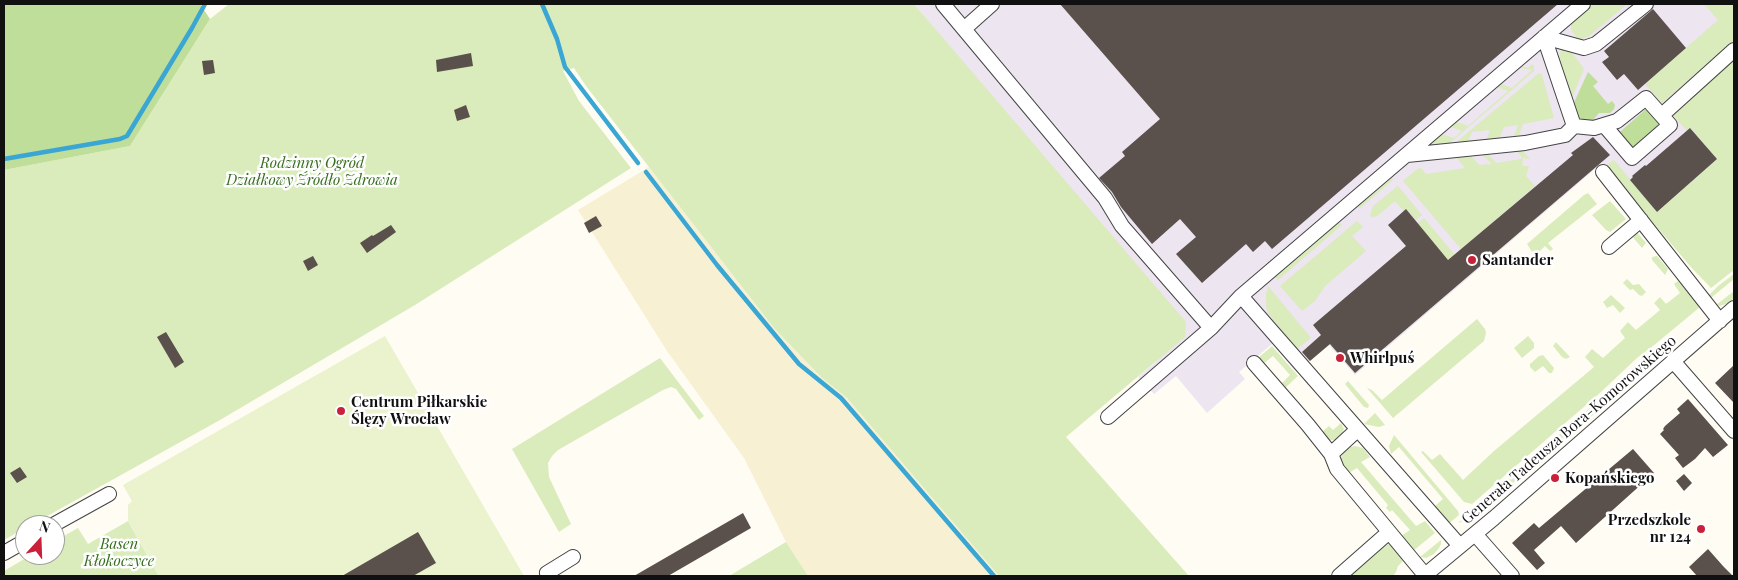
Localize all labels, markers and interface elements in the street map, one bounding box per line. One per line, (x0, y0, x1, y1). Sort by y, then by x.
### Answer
park label: Rodzinny Ogród Działkowy Źródło Zdrowia (226, 154, 398, 189)
place label: Santander (1482, 251, 1553, 269)
marker: Santander (1466, 254, 1478, 266)
street label: Generała Tadeusza Bora-Komorowskiego (1458, 332, 1680, 528)
place label: Whirlpuś (1350, 349, 1414, 367)
marker: Whirlpuś (1334, 352, 1346, 364)
place label: Centrum Piłkarskie Ślęzy Wrocław (351, 393, 487, 428)
marker: Centrum Piłkarskie Ślęzy Wrocław (335, 405, 347, 417)
place label: Kopańskiego (1565, 469, 1654, 487)
marker: Kopańskiego (1549, 472, 1561, 484)
place label: Przedszkole nr 124 (1608, 511, 1691, 546)
north arrow (15, 515, 65, 565)
text: N (37, 516, 53, 537)
marker: Przedszkole nr 124 (1695, 523, 1707, 535)
park label: Basen Kłokoczyce (84, 535, 154, 570)

